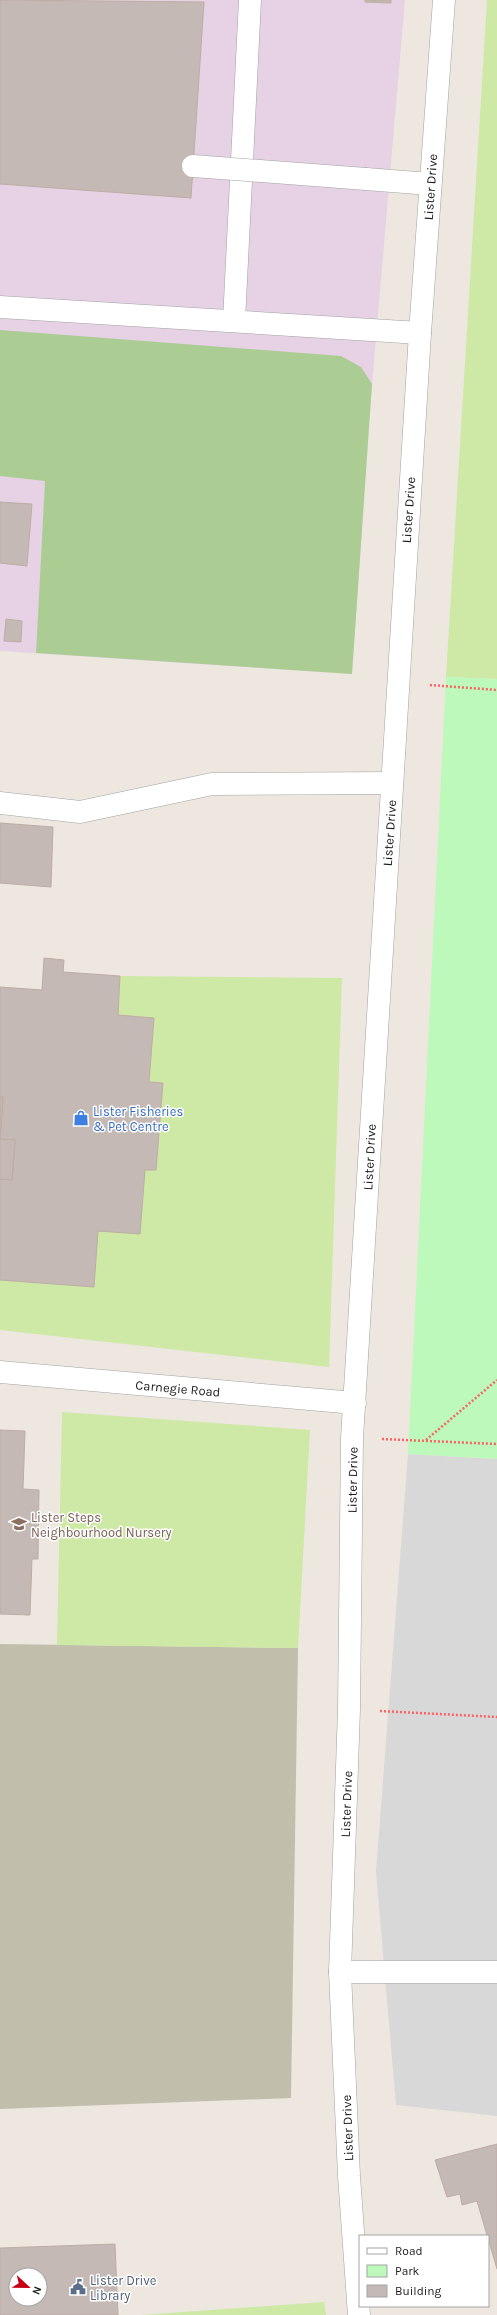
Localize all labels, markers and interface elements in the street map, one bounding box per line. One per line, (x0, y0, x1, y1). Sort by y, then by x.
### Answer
street label: Lister Drive (421, 153, 440, 221)
street label: Lister Drive (399, 476, 418, 544)
street label: Lister Drive (380, 799, 399, 867)
place label: Lister Fisheries & Pet Centre (93, 1104, 183, 1134)
shop icon: Lister Fisheries & Pet Centre (72, 1109, 90, 1127)
street label: Lister Drive (360, 1123, 379, 1191)
street label: Carnegie Road (135, 1377, 221, 1400)
street label: Lister Drive (344, 1446, 361, 1513)
place label: Lister Steps Neighbourhood Nursery (31, 1510, 172, 1540)
school or university icon: Lister Steps Neighbourhood Nursery (10, 1515, 28, 1533)
street label: Lister Drive (338, 1770, 355, 1838)
street label: Lister Drive (339, 2094, 356, 2161)
legend (359, 2235, 489, 2307)
text: Road (395, 2244, 423, 2258)
text: Park (395, 2264, 420, 2278)
north arrow (8, 2267, 48, 2307)
place label: Lister Drive Library (90, 2273, 157, 2303)
public building icon: Lister Drive Library (69, 2278, 87, 2296)
text: N (29, 2284, 44, 2297)
text: Building (395, 2284, 442, 2298)

